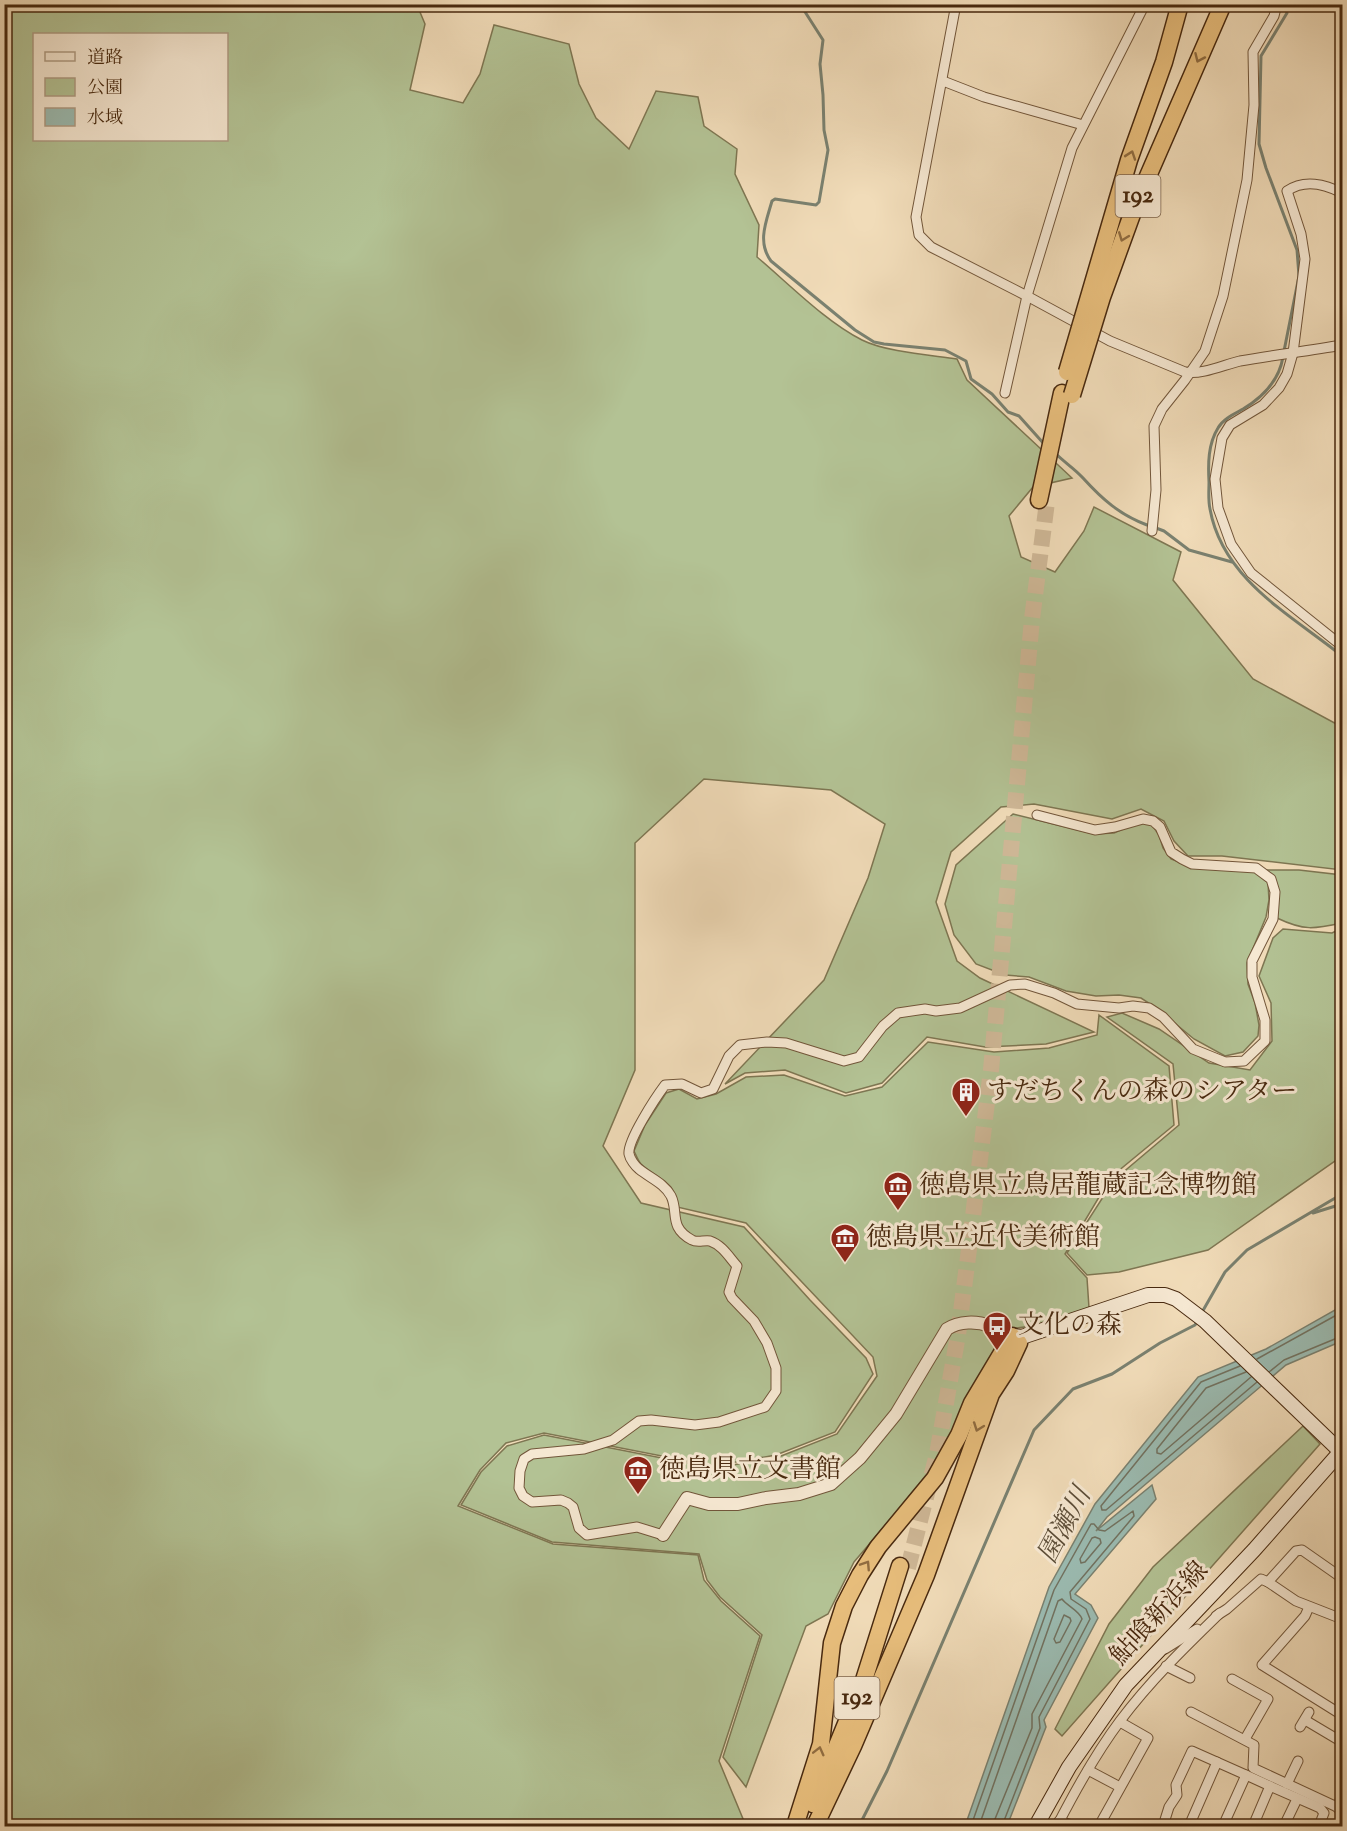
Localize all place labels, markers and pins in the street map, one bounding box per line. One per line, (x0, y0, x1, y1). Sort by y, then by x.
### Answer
place label: すだちくんの森のシアター (987, 1074, 1297, 1111)
building icon: すだちくんの森のシアター (950, 1076, 982, 1118)
place label: 徳島県立鳥居龍蔵記念博物館 (919, 1168, 1257, 1205)
museum icon: 徳島県立鳥居龍蔵記念博物館 (882, 1170, 914, 1212)
place label: 徳島県立近代美術館 (866, 1220, 1100, 1257)
museum icon: 徳島県立近代美術館 (829, 1222, 861, 1264)
place label: 文化の森 (1018, 1308, 1122, 1345)
bus stop icon: 文化の森 (981, 1310, 1013, 1352)
place label: 徳島県立文書館 (659, 1452, 841, 1489)
museum icon: 徳島県立文書館 (622, 1454, 654, 1496)

